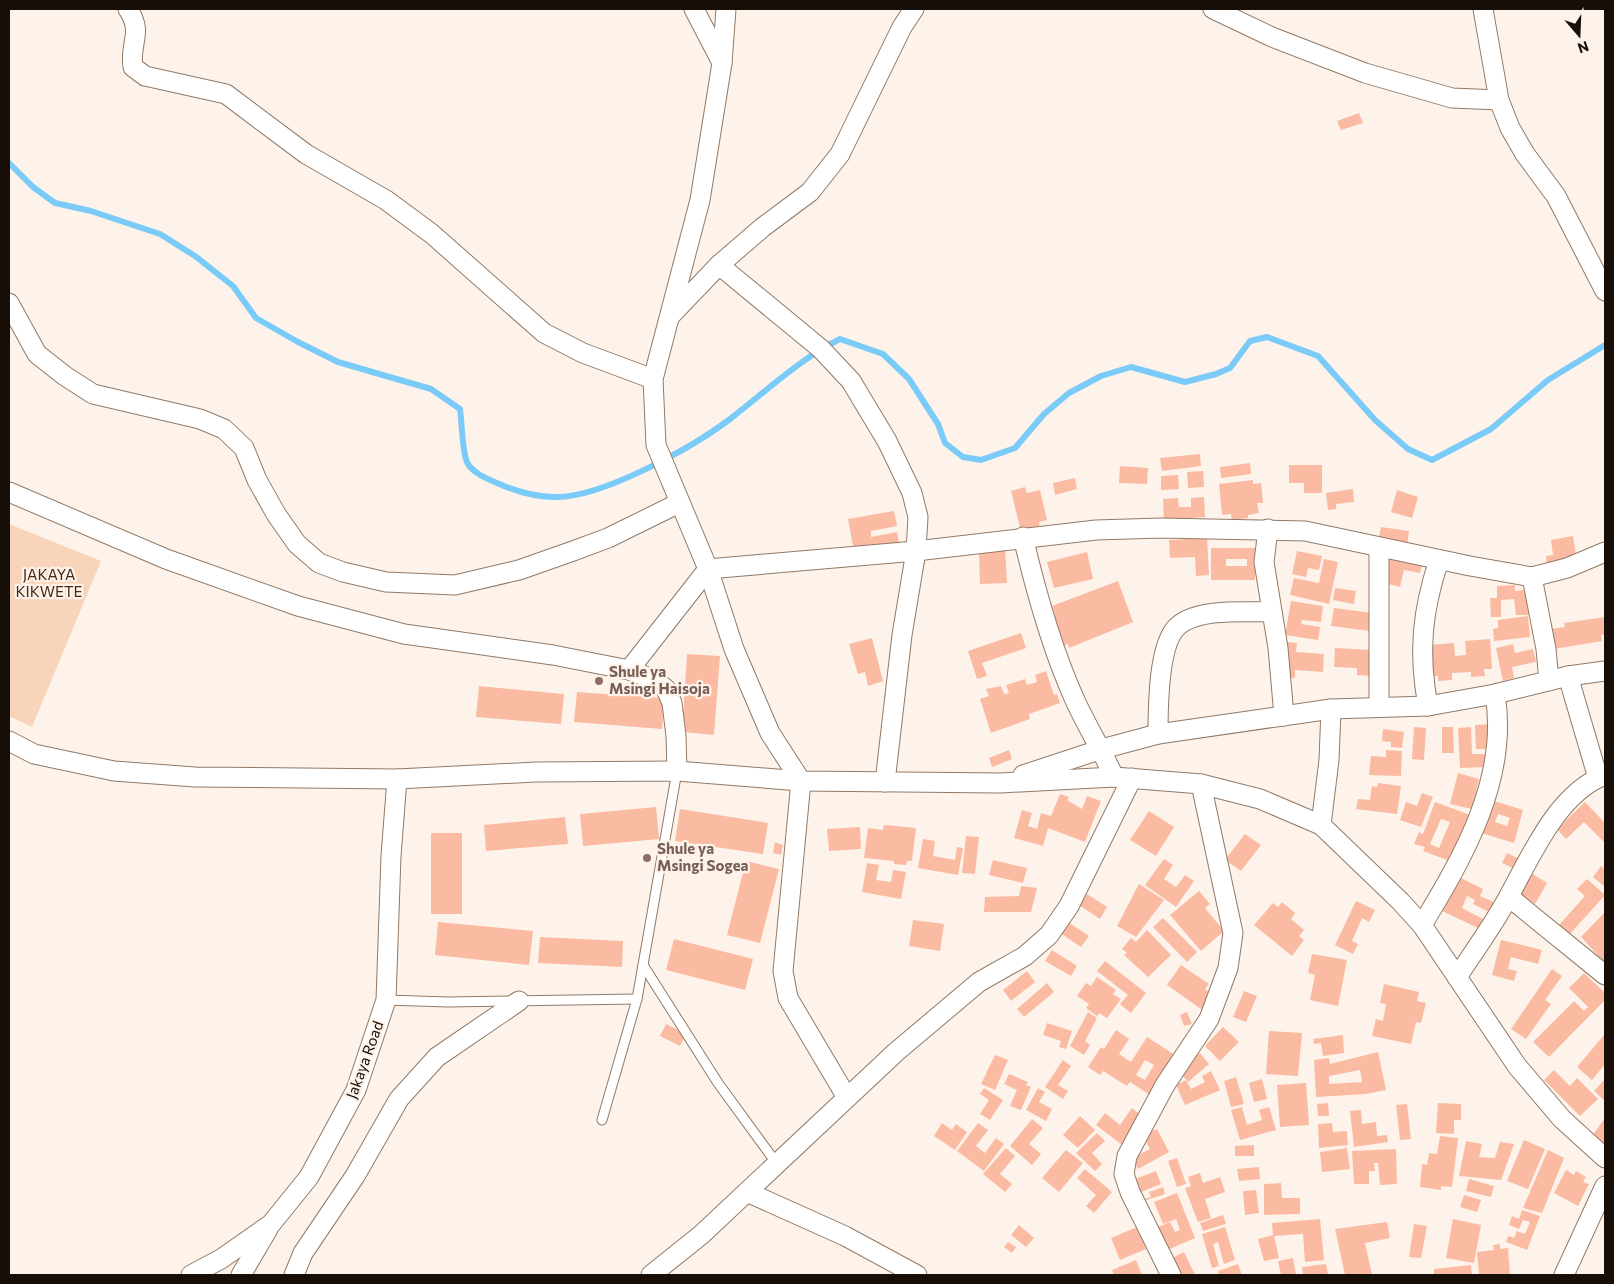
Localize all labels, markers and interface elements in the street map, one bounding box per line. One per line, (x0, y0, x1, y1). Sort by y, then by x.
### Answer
north arrow (1554, 10, 1604, 60)
text: N (1576, 38, 1591, 58)
park label: JAKAYA KIKWETE (15, 565, 83, 600)
place label: Shule ya Msingi Haisoja (609, 662, 710, 697)
marker: Shule ya Msingi Haisoja (593, 675, 605, 687)
place label: Shule ya Msingi Sogea (657, 839, 749, 874)
marker: Shule ya Msingi Sogea (641, 852, 653, 864)
street label: Jakaya Road (342, 1018, 386, 1101)

